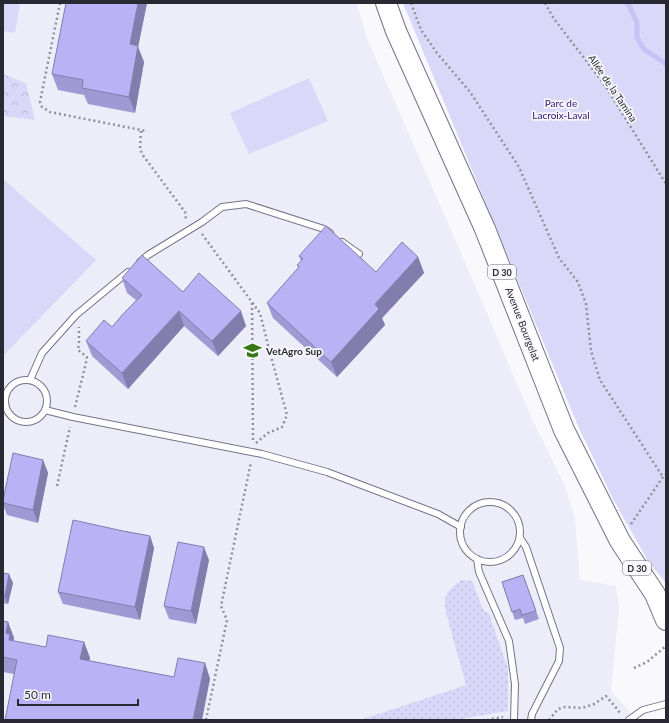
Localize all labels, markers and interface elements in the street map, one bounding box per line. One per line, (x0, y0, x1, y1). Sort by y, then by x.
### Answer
street label: Allée de la Tamina (586, 52, 640, 124)
park label: Parc de Lacroix-Laval (532, 97, 590, 121)
road number: D 30 (488, 265, 516, 279)
street label: Avenue Bourgelat (503, 285, 543, 363)
school or university icon: VetAgro Sup (243, 341, 263, 361)
place label: VetAgro Sup (265, 345, 322, 357)
road number: D 30 (623, 561, 651, 575)
scale bar (18, 681, 138, 707)
text: 50 m (24, 687, 51, 702)

